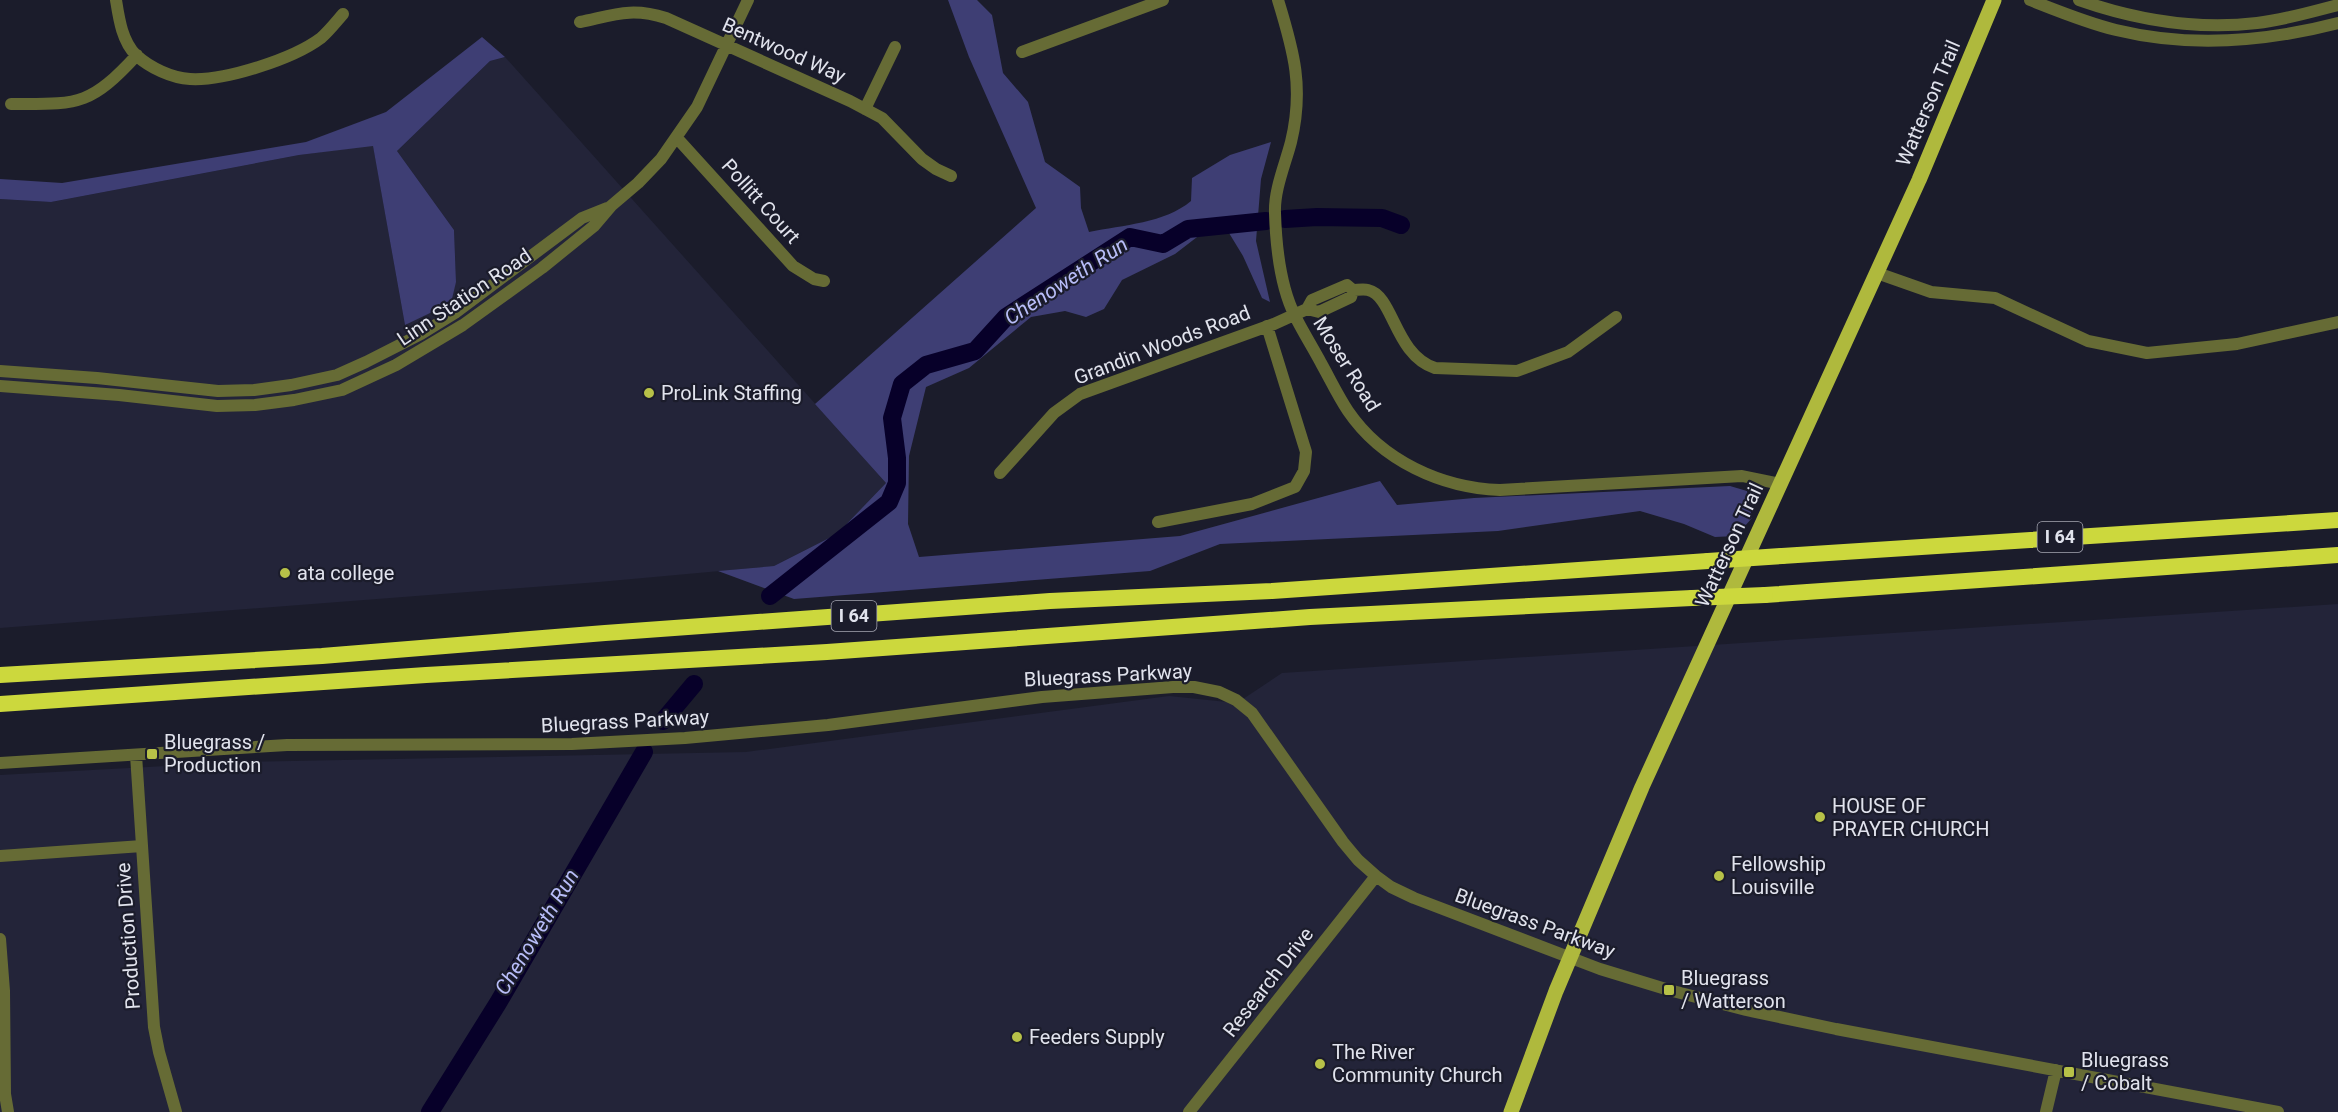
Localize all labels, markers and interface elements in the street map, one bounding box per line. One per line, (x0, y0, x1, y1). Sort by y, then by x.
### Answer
street label: Bentwood Way (719, 12, 850, 88)
street label: Watterson Trail (1891, 36, 1965, 170)
street label: Pollitt Court (717, 154, 805, 248)
water label: Chenoweth Run (1000, 232, 1132, 330)
street label: Linn Station Road (392, 243, 536, 351)
street label: Grandin Woods Road (1071, 300, 1253, 390)
street label: Moser Road (1308, 312, 1386, 416)
place label: ProLink Staffing (661, 381, 802, 405)
marker: ProLink Staffing (642, 386, 656, 400)
street label: Watterson Trail (1690, 479, 1768, 611)
road number: I 64 (2038, 522, 2082, 552)
place label: ata college (297, 561, 394, 585)
marker: ata college (278, 566, 292, 580)
road number: I 64 (832, 601, 876, 631)
street label: Bluegrass Parkway (1023, 659, 1193, 691)
street label: Bluegrass Parkway (540, 705, 710, 737)
place label: Bluegrass / Production (164, 730, 265, 777)
marker: Bluegrass / Production (145, 747, 159, 761)
place label: HOUSE OF PRAYER CHURCH (1832, 794, 1990, 841)
marker: HOUSE OF PRAYER CHURCH (1813, 810, 1827, 824)
place label: Fellowship Louisville (1731, 852, 1826, 899)
street label: Production Drive (111, 862, 145, 1010)
water label: Chenoweth Run (490, 865, 584, 999)
marker: Fellowship Louisville (1712, 869, 1726, 883)
street label: Bluegrass Parkway (1452, 883, 1619, 963)
street label: Research Drive (1218, 922, 1318, 1042)
place label: Bluegrass / Watterson (1681, 966, 1786, 1013)
marker: Bluegrass / Watterson (1662, 983, 1676, 997)
place label: Feeders Supply (1029, 1025, 1165, 1049)
marker: Feeders Supply (1010, 1030, 1024, 1044)
place label: The River Community Church (1332, 1040, 1503, 1087)
place label: Bluegrass / Cobalt (2081, 1048, 2169, 1095)
marker: The River Community Church (1313, 1057, 1327, 1071)
marker: Bluegrass / Cobalt (2062, 1065, 2076, 1079)

